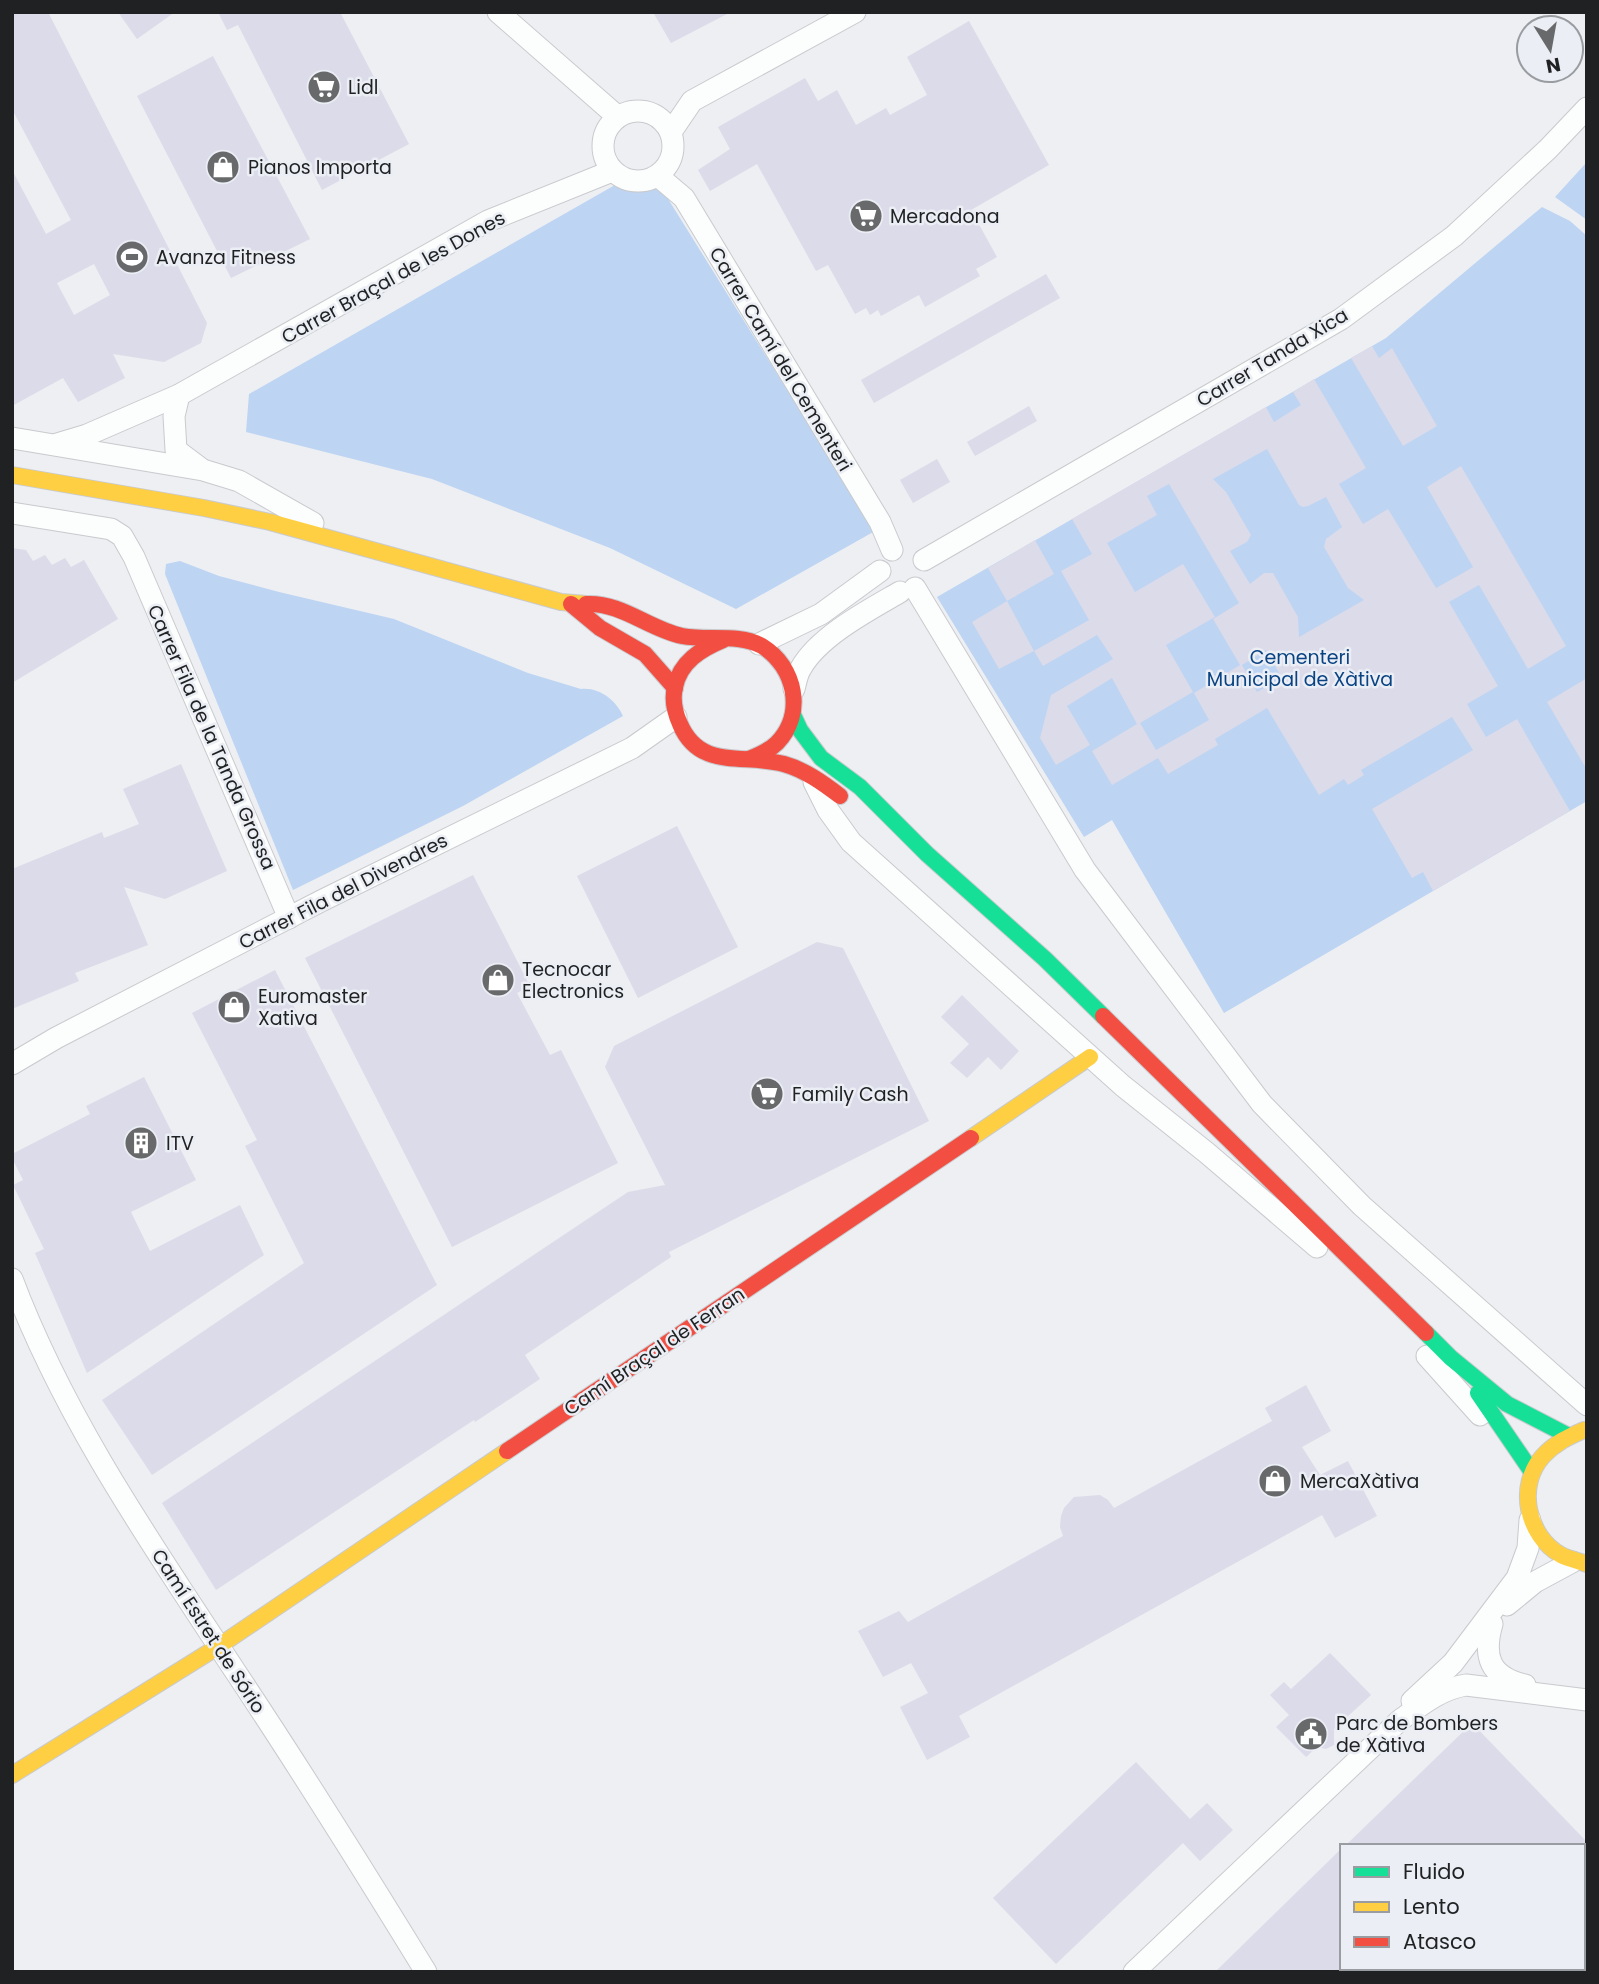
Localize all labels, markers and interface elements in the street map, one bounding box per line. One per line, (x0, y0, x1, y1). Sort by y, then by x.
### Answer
north arrow (1515, 14, 1585, 84)
text: N (1544, 51, 1563, 80)
supermarket icon: Lidl (305, 68, 343, 106)
place label: Lidl (348, 74, 378, 101)
shop icon: Pianos Importa (204, 148, 242, 186)
place label: Pianos Importa (248, 154, 392, 181)
supermarket icon: Mercadona (847, 197, 885, 235)
place label: Mercadona (890, 203, 1000, 230)
street label: Carrer Braçal de les Dones (277, 205, 510, 350)
sports icon: Avanza Fitness (113, 238, 151, 276)
street label: Carrer Camí del Cementeri (703, 242, 858, 476)
place label: Avanza Fitness (156, 244, 296, 271)
street label: Carrer Tanda Xica (1191, 301, 1353, 413)
street label: Carrer Fila de la Tanda Grossa (141, 600, 282, 874)
park label: Cementeri Municipal de Xàtiva (1207, 644, 1393, 693)
street label: Carrer Fila del Divendres (234, 827, 452, 956)
place label: Tecnocar Electronics (522, 956, 624, 1005)
shop icon: Tecnocar Electronics (479, 961, 517, 999)
place label: Euromaster Xativa (258, 983, 367, 1032)
shop icon: Euromaster Xativa (215, 988, 253, 1026)
supermarket icon: Family Cash (748, 1075, 786, 1113)
place label: Family Cash (792, 1081, 909, 1108)
building icon: ITV (122, 1124, 160, 1162)
place label: ITV (166, 1130, 194, 1157)
street label: Camí Braçal de Ferran (559, 1281, 750, 1422)
shop icon: MercaXàtiva (1256, 1462, 1294, 1500)
place label: MercaXàtiva (1300, 1468, 1419, 1495)
street label: Camí Estret de Sório (145, 1544, 272, 1719)
place label: Parc de Bombers de Xàtiva (1336, 1710, 1498, 1759)
public building icon: Parc de Bombers de Xàtiva (1292, 1715, 1330, 1753)
legend (1340, 1844, 1585, 1970)
text: Fluido (1403, 1857, 1465, 1886)
text: Lento (1403, 1892, 1460, 1921)
text: Atasco (1403, 1927, 1476, 1956)

